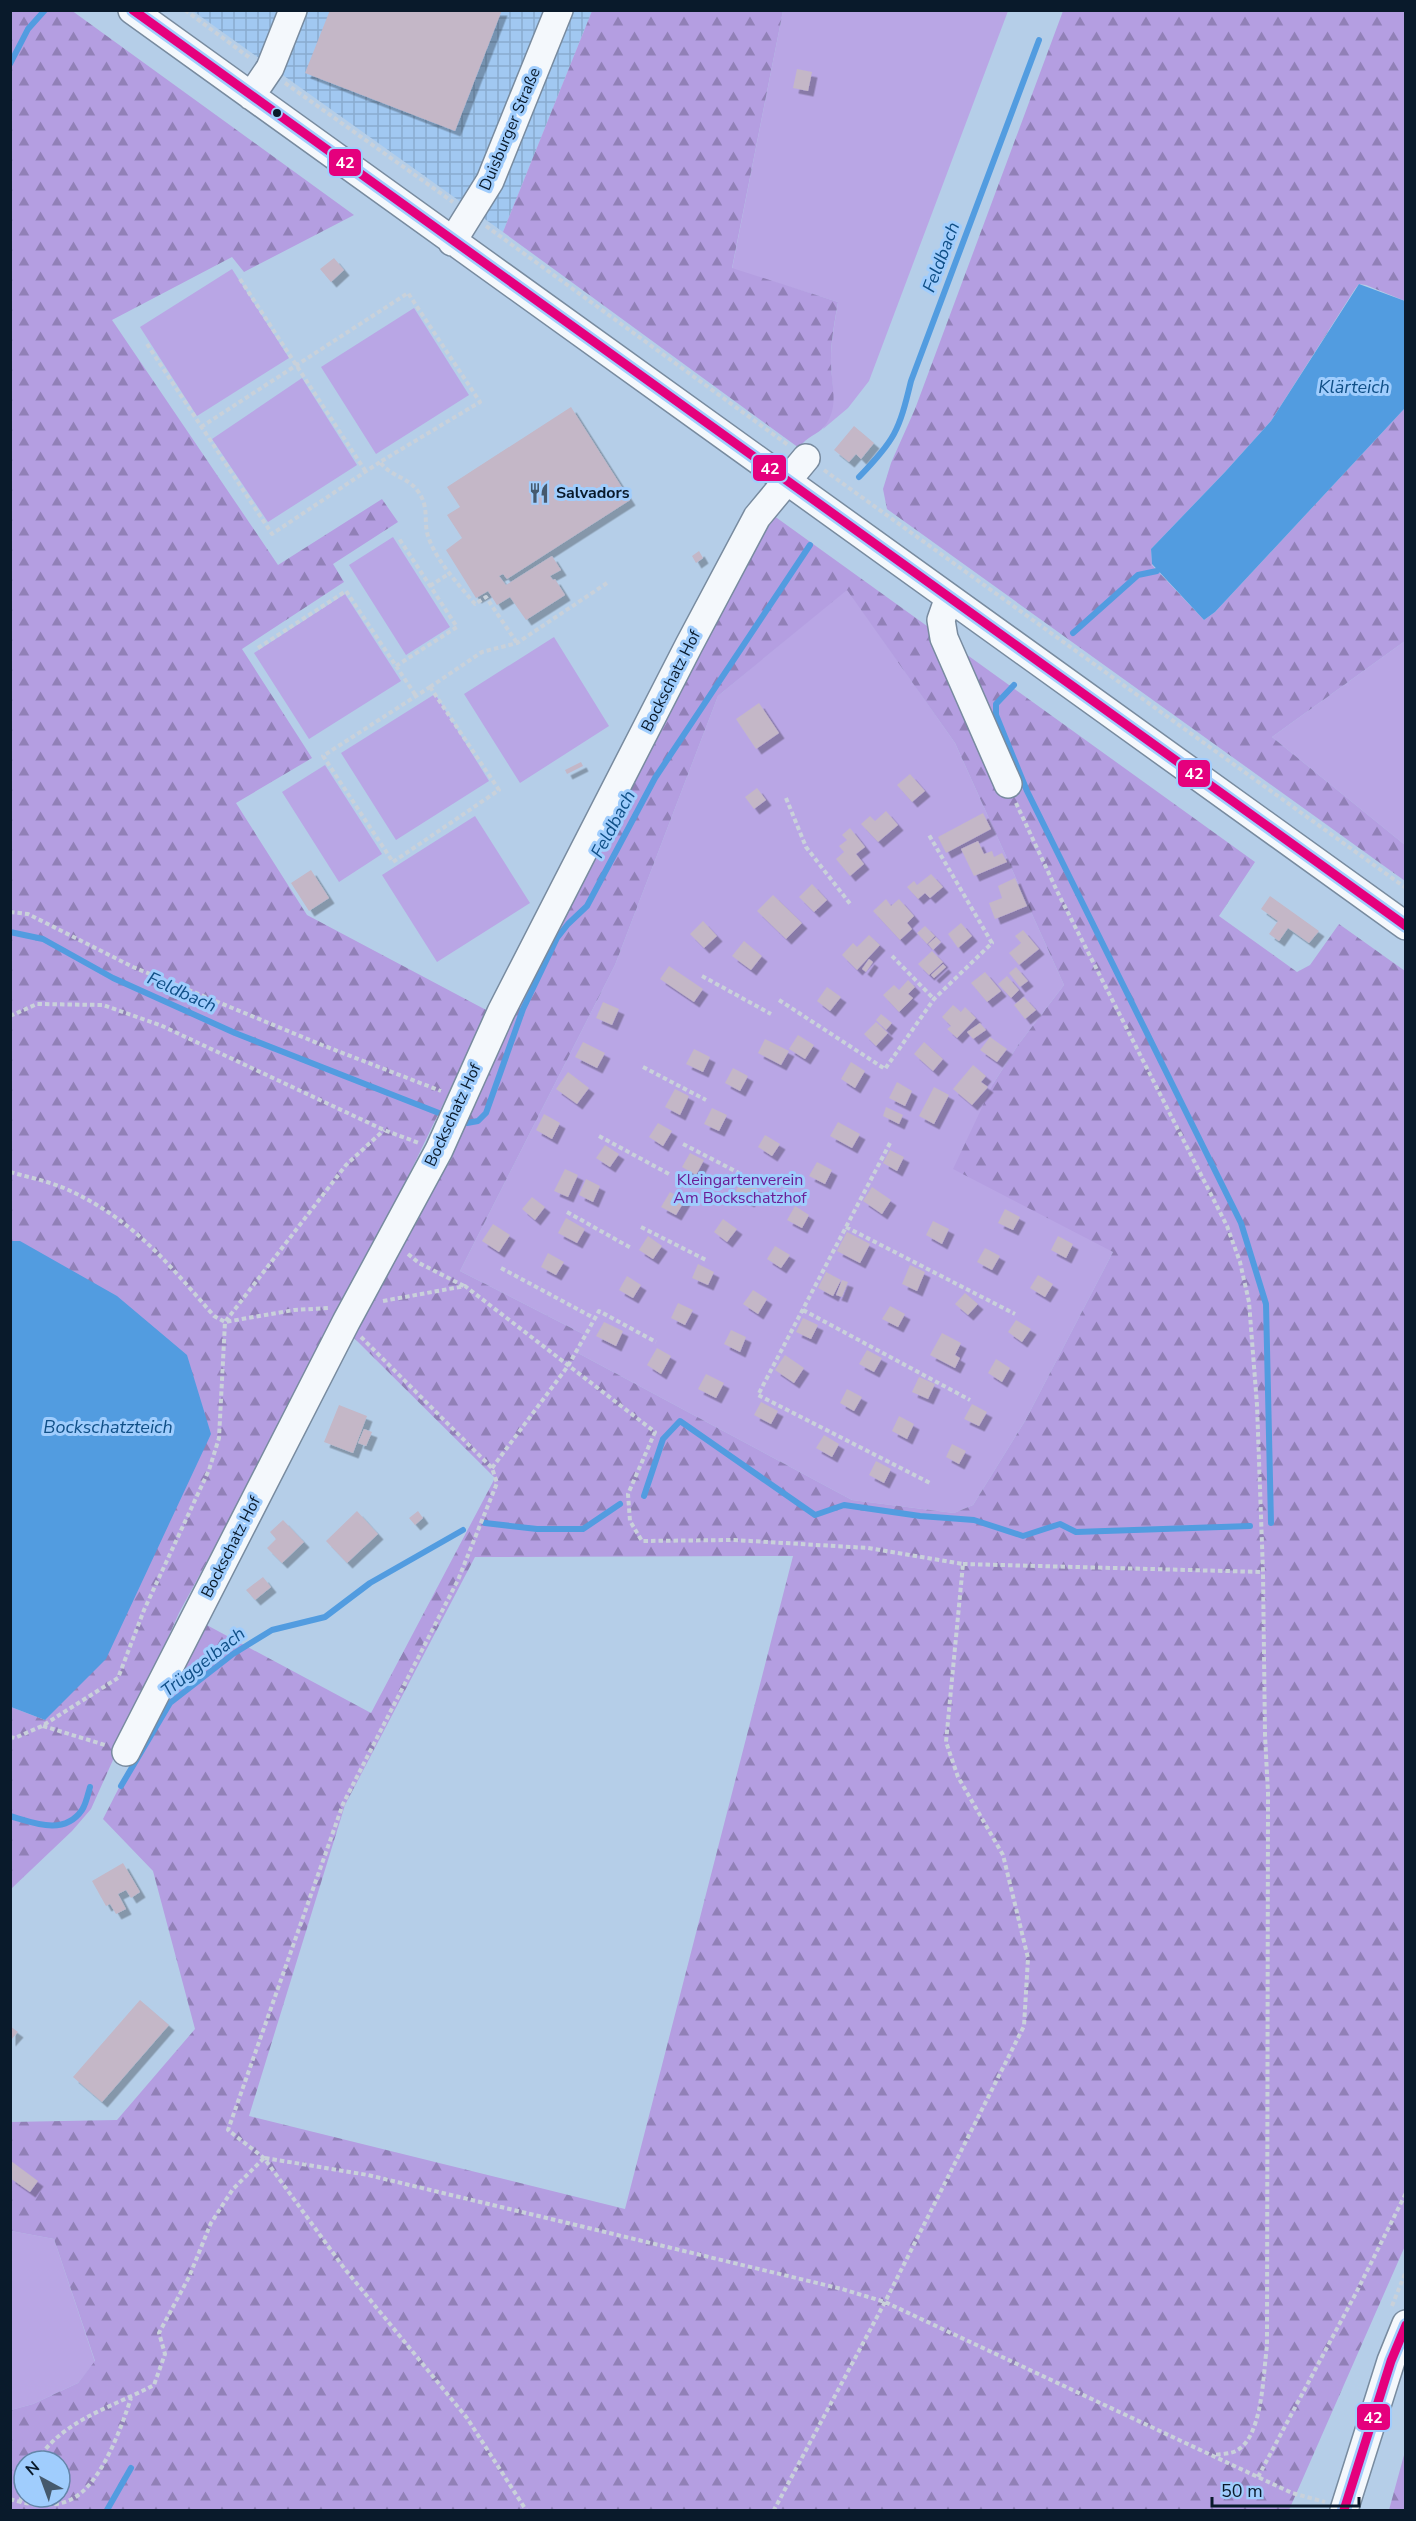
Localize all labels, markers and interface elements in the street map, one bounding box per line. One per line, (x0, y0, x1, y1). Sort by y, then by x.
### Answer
street label: Duisburger Straße (474, 64, 546, 194)
unlabelled marker (271, 107, 283, 119)
line badge: 42 (328, 148, 362, 177)
text: 42 (335, 152, 355, 174)
water label: Feldbach (917, 218, 965, 296)
water label: Klärteich (1318, 375, 1390, 399)
line badge: 42 (752, 454, 787, 482)
text: 42 (760, 458, 780, 480)
restaurant icon: Salvadors (527, 481, 551, 505)
place label: Salvadors (556, 482, 630, 504)
street label: Bockschatz Hof (636, 626, 706, 735)
line badge: 42 (1177, 759, 1211, 788)
text: 42 (1184, 763, 1204, 785)
water label: Feldbach (585, 786, 641, 862)
water label: Feldbach (144, 966, 220, 1018)
street label: Bockschatz Hof (420, 1059, 487, 1170)
park label: Kleingartenverein Am Bockschatzhof (673, 1169, 807, 1209)
water label: Bockschatzteich (43, 1415, 173, 1439)
street label: Bockschatz Hof (196, 1492, 266, 1601)
water label: Trüggelbach (156, 1622, 250, 1702)
line badge: 42 (1356, 2403, 1391, 2431)
text: 42 (1363, 2407, 1383, 2429)
north arrow (12, 2449, 72, 2509)
text: N (21, 2456, 45, 2481)
scale bar (1212, 2470, 1359, 2508)
text: 50 m (1221, 2479, 1263, 2503)

